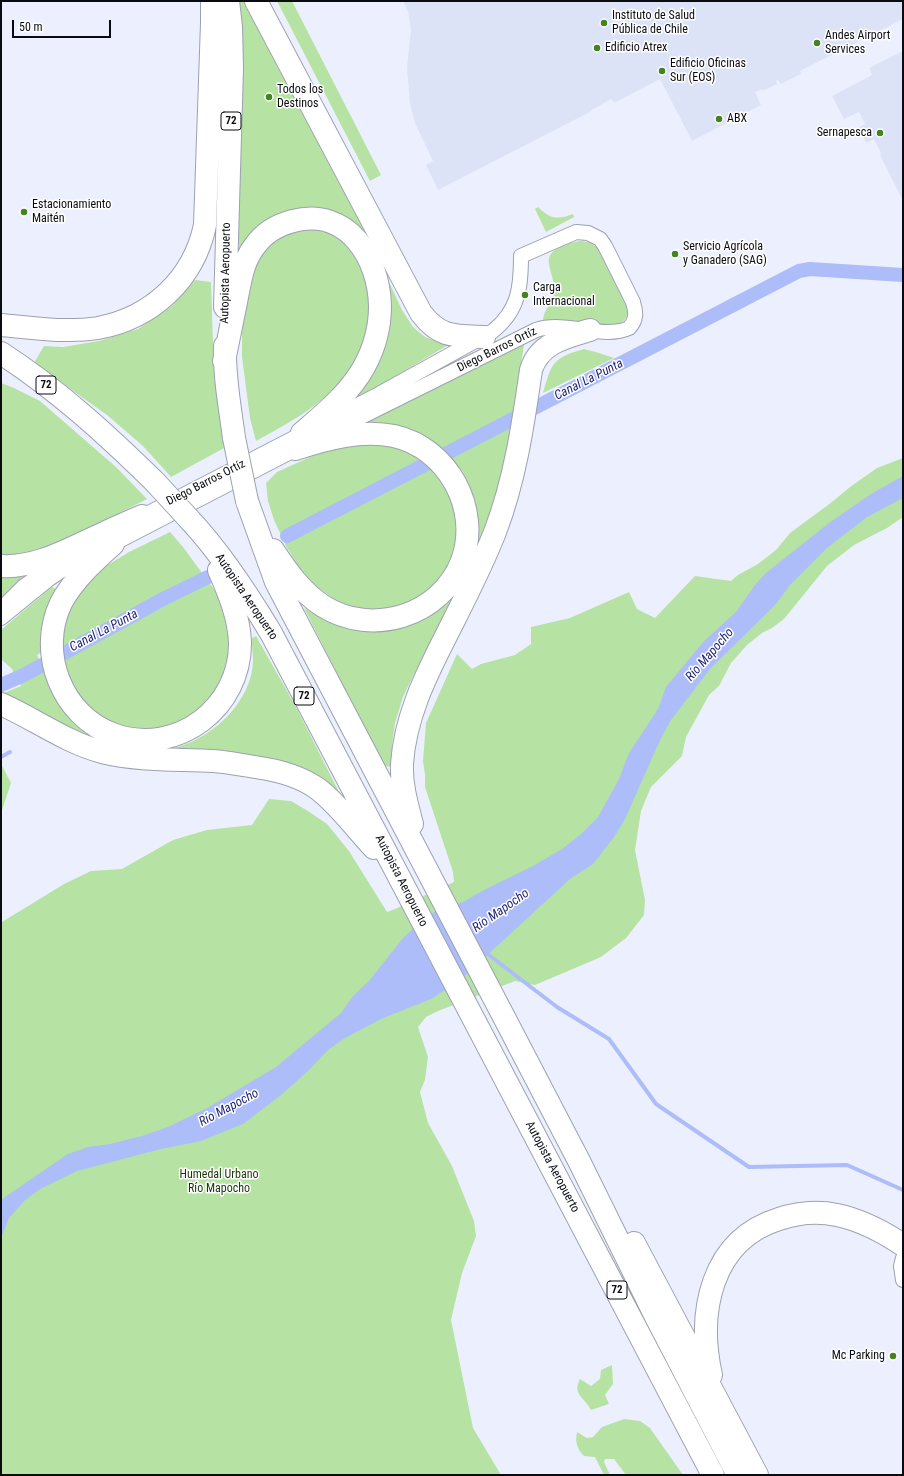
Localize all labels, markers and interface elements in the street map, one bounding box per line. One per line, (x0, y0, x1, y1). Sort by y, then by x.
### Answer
place label: Instituto de Salud Pública de Chile (612, 9, 695, 37)
scale bar (14, 12, 113, 38)
marker: Instituto de Salud Pública de Chile (599, 18, 609, 28)
text: 50 m (19, 20, 43, 34)
place label: Andes Airport Services (825, 29, 890, 57)
marker: Andes Airport Services (812, 38, 822, 48)
place label: Edificio Atrex (605, 41, 667, 55)
marker: Edificio Atrex (592, 43, 602, 53)
place label: Edificio Oficinas Sur (EOS) (670, 57, 746, 85)
marker: Edificio Oficinas Sur (EOS) (657, 66, 667, 76)
place label: Todos los Destinos (277, 83, 323, 111)
marker: Todos los Destinos (264, 92, 274, 102)
road number: 72 (221, 112, 241, 130)
place label: ABX (727, 112, 747, 126)
marker: ABX (714, 114, 724, 124)
place label: Sernapesca (817, 126, 872, 140)
marker: Sernapesca (875, 128, 885, 138)
place label: Estacionamiento Maitén (32, 198, 111, 226)
marker: Estacionamiento Maitén (19, 207, 29, 217)
street label: Autopista Aeropuerto (218, 222, 234, 324)
place label: Servicio Agrícola y Ganadero (SAG) (683, 240, 767, 268)
marker: Servicio Agrícola y Ganadero (SAG) (670, 249, 680, 259)
place label: Carga Internacional (533, 281, 595, 309)
marker: Carga Internacional (520, 290, 530, 300)
street label: Diego Barros Ortíz (455, 325, 539, 375)
water label: Canal La Punta (552, 356, 626, 404)
road number: 72 (36, 376, 56, 394)
street label: Diego Barros Ortíz (164, 457, 248, 509)
street label: Autopista Aeropuerto (212, 551, 280, 643)
water label: Canal La Punta (67, 606, 141, 656)
water label: Río Mapocho (683, 625, 737, 685)
road number: 72 (294, 687, 314, 705)
street label: Autopista Aeropuerto (372, 833, 430, 929)
water label: Río Mapocho (470, 886, 532, 936)
water label: Río Mapocho (197, 1086, 261, 1130)
street label: Autopista Aeropuerto (522, 1119, 582, 1215)
park label: Humedal Urbano Río Mapocho (179, 1168, 259, 1196)
road number: 72 (607, 1281, 627, 1299)
place label: Mc Parking (832, 1349, 885, 1363)
marker: Mc Parking (888, 1351, 898, 1361)

